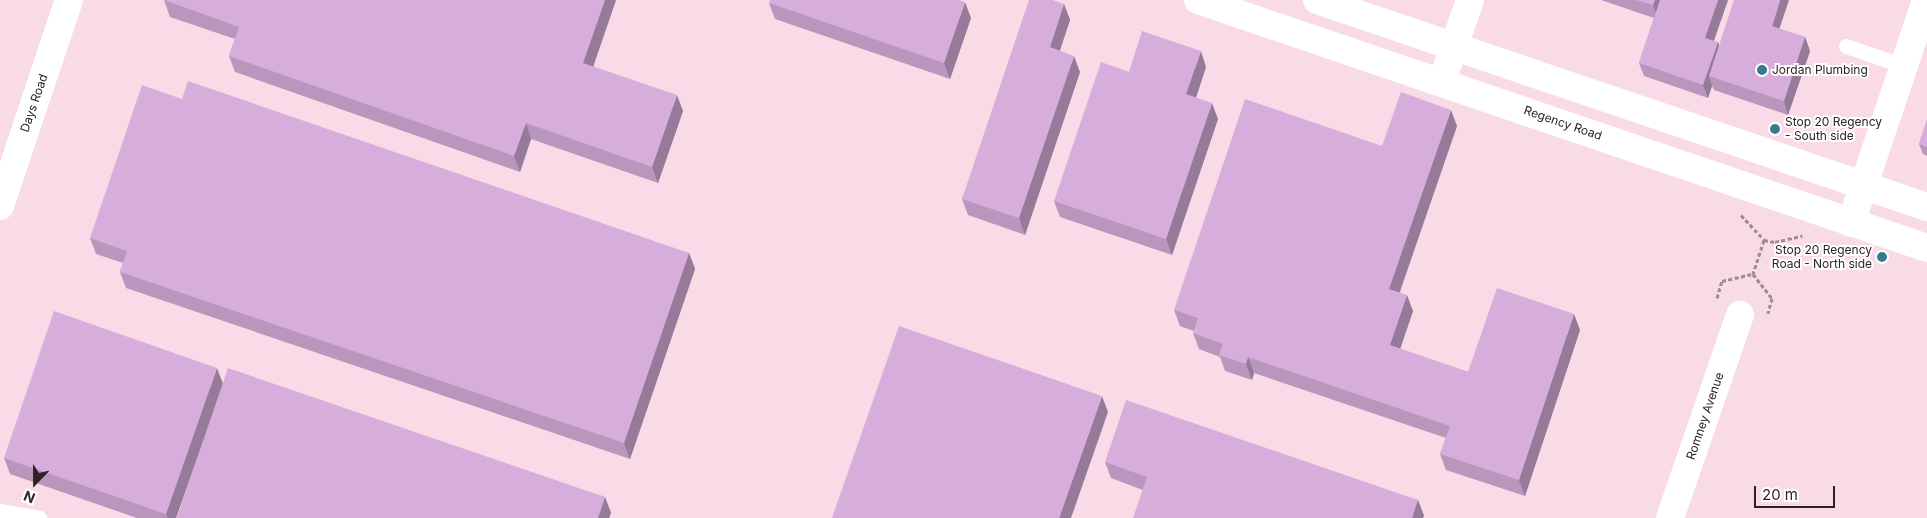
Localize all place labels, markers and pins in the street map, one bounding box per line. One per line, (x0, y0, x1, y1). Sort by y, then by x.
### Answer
place label: Jordan Plumbing (1772, 63, 1868, 77)
marker: Jordan Plumbing (1756, 64, 1768, 76)
place label: Stop 20 Regency - South side (1785, 115, 1882, 143)
marker: Stop 20 Regency - South side (1769, 123, 1781, 135)
place label: Stop 20 Regency Road - North side (1772, 243, 1872, 271)
marker: Stop 20 Regency Road - North side (1876, 251, 1888, 263)

